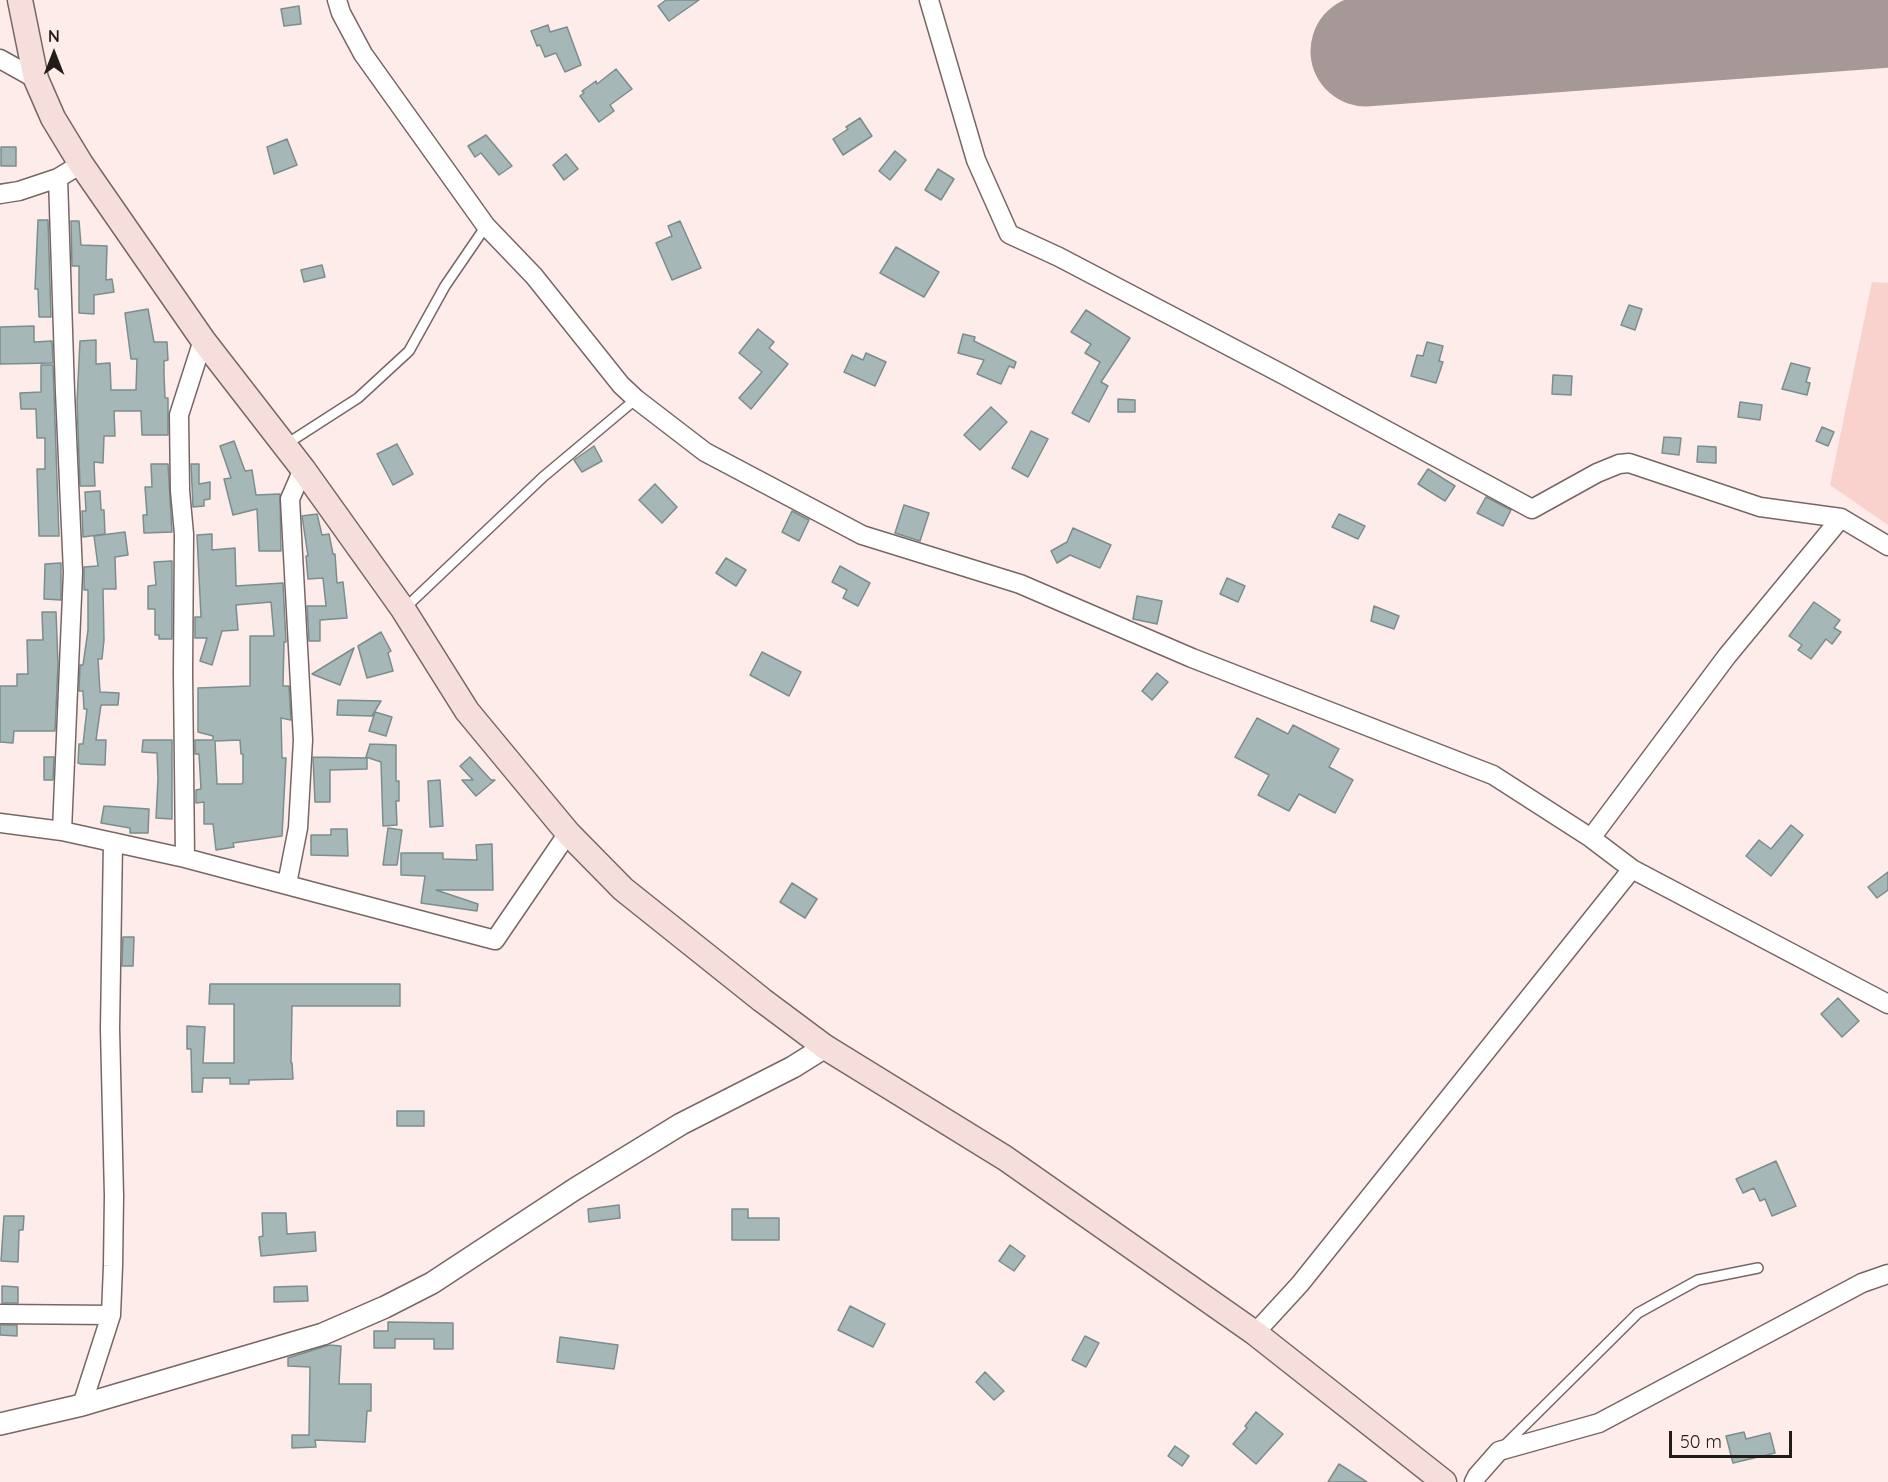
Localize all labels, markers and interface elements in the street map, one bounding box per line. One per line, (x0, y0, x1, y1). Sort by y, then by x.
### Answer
north arrow (24, 24, 84, 84)
text: N (48, 26, 60, 46)
scale bar (1672, 1419, 1795, 1457)
text: 50 m (1680, 1430, 1722, 1453)

